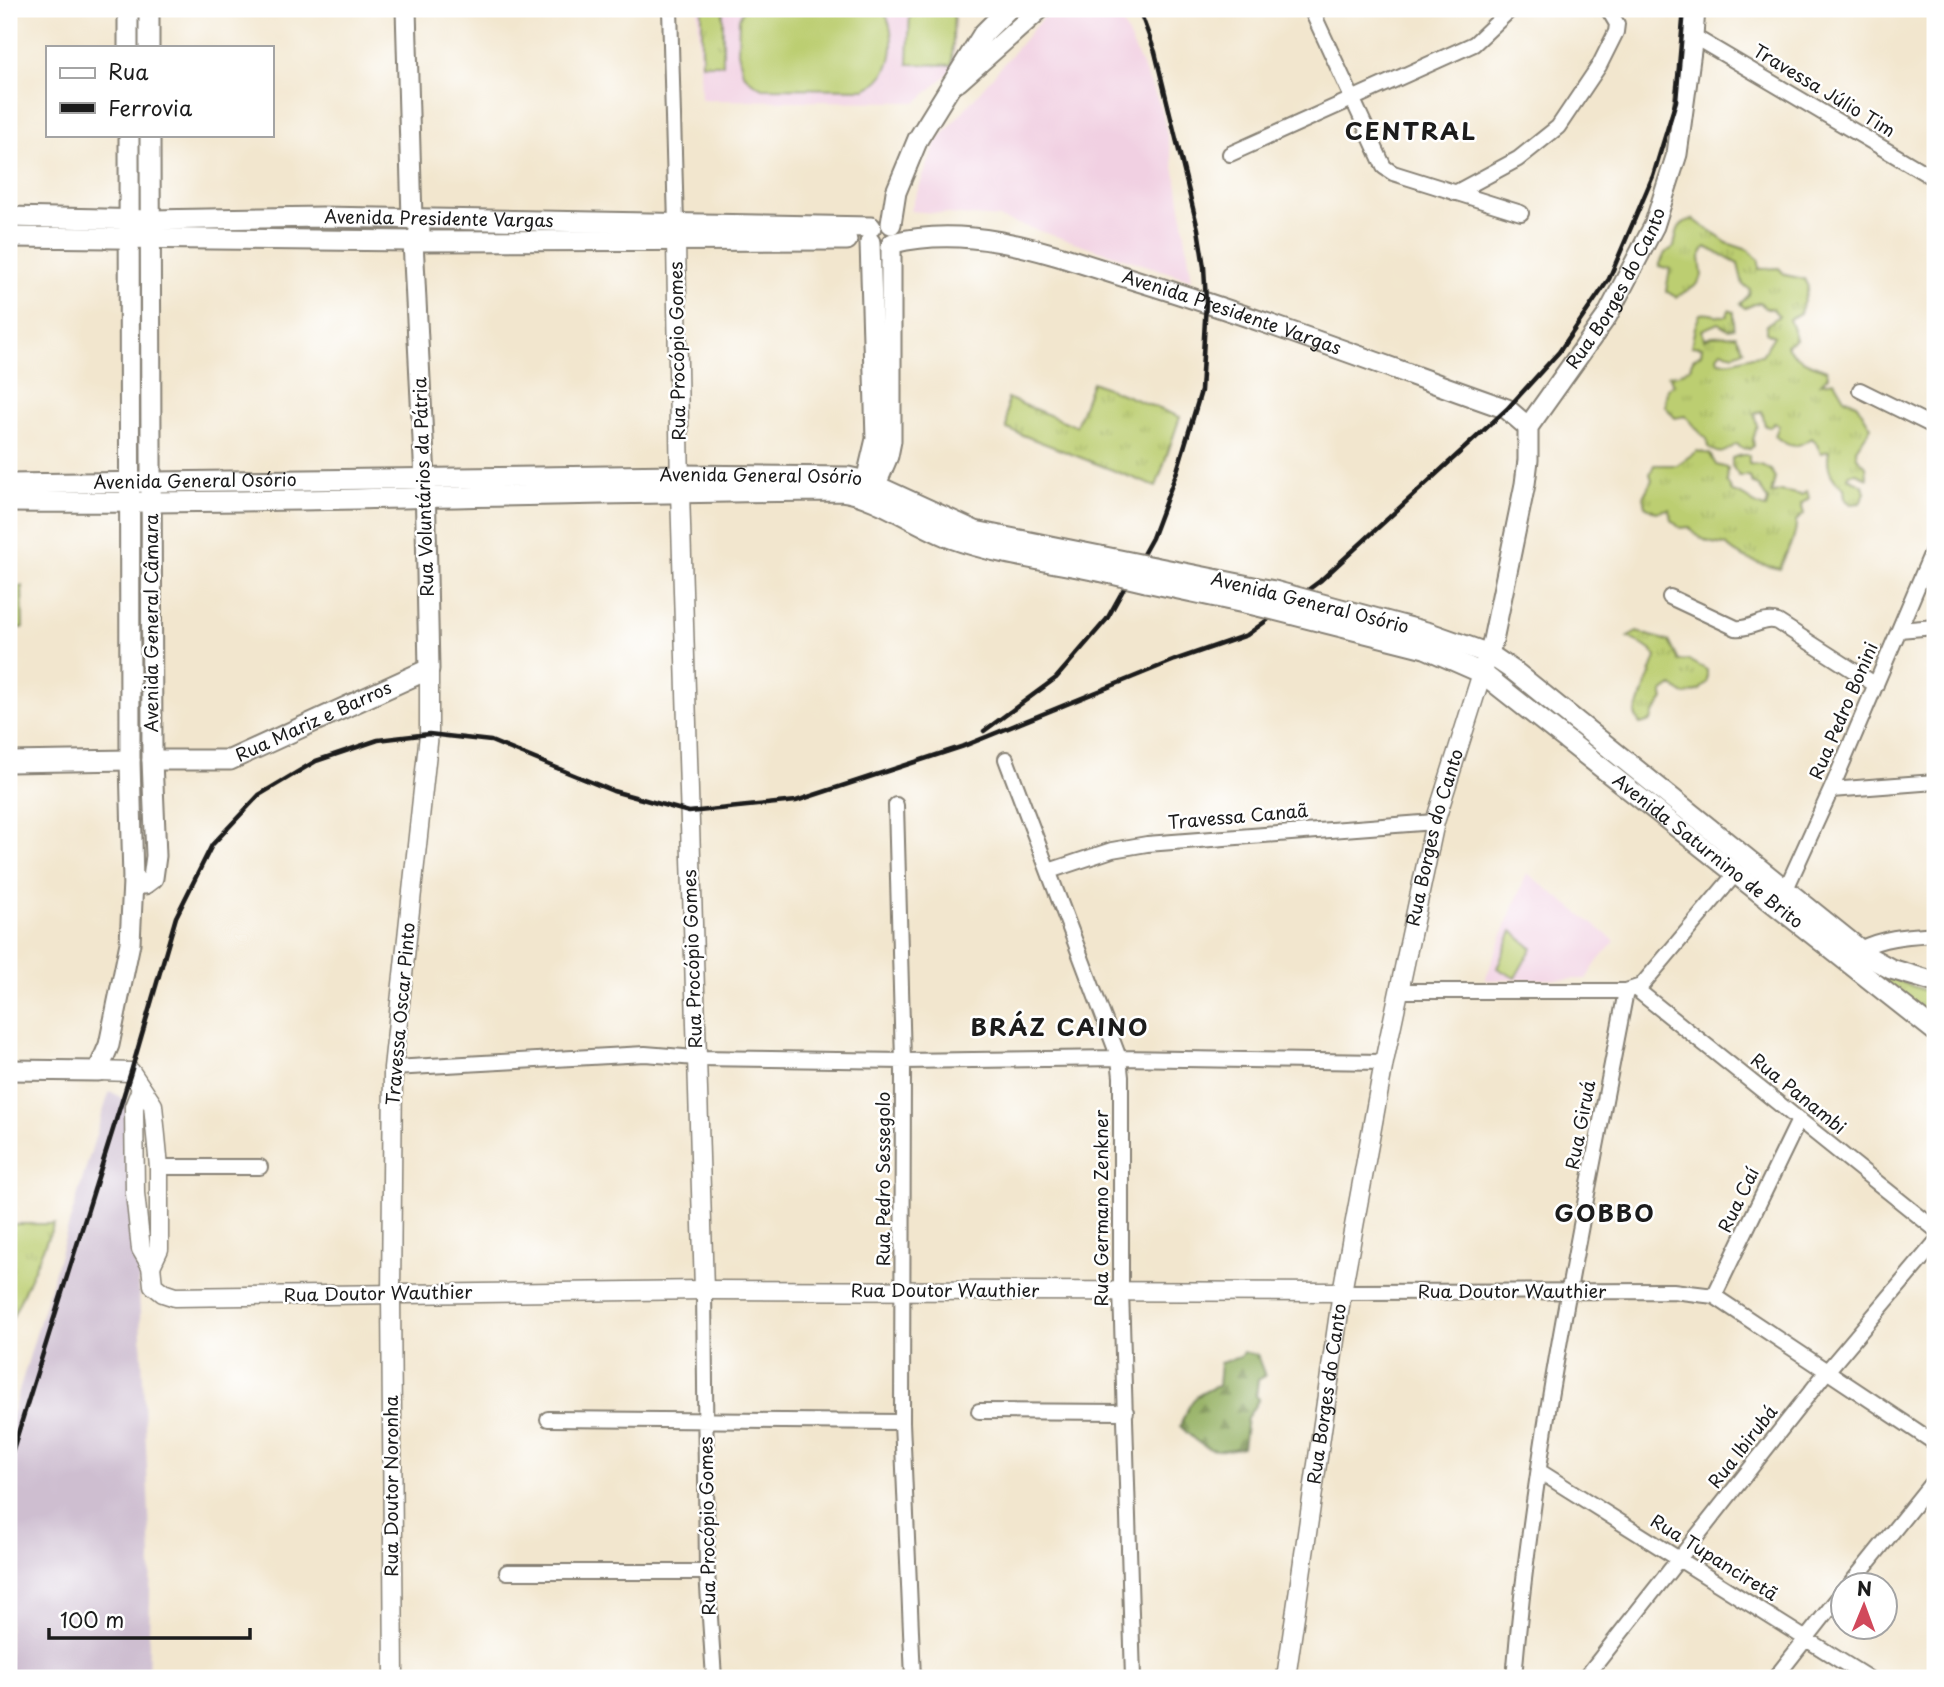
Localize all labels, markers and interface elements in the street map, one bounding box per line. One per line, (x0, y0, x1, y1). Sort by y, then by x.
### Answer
street label: Travessa Júlio Tim (1748, 36, 1901, 143)
legend (46, 46, 273, 136)
text: Rua (108, 55, 149, 87)
text: Ferrovia (108, 91, 193, 123)
district label: CENTRAL (1345, 112, 1477, 148)
street label: Avenida Presidente Vargas (324, 202, 554, 233)
street label: Rua Borges do Canto (1558, 204, 1671, 374)
street label: Rua Procópio Gomes (661, 261, 692, 441)
street label: Avenida Presidente Vargas (1119, 262, 1345, 361)
street label: Rua Voluntários da Pátria (405, 376, 440, 597)
street label: Avenida General Osório (659, 460, 865, 492)
street label: Avenida General Osório (93, 465, 297, 495)
street label: Avenida General Câmara (137, 513, 164, 732)
street label: Avenida General Osório (1209, 564, 1412, 639)
street label: Rua Pedro Bonini (1802, 638, 1884, 783)
street label: Rua Mariz e Barros (231, 673, 395, 768)
street label: Rua Borges do Canto (1398, 745, 1469, 929)
street label: Avenida Saturnino de Brito (1608, 766, 1810, 934)
street label: Travessa Canaã (1167, 796, 1309, 835)
street label: Rua Procópio Gomes (675, 869, 708, 1049)
street label: Travessa Oscar Pinto (378, 921, 421, 1107)
district label: BRÁZ CAINO (971, 1008, 1149, 1044)
street label: Rua Panambi (1745, 1046, 1852, 1140)
street label: Rua Giruá (1558, 1077, 1602, 1172)
street label: Rua Pedro Sessegolo (869, 1092, 896, 1266)
street label: Rua Germano Zenkner (1087, 1109, 1114, 1306)
street label: Rua Caí (1710, 1162, 1765, 1237)
district label: GOBBO (1554, 1194, 1656, 1230)
street label: Rua Doutor Wauthier (851, 1276, 1040, 1303)
street label: Rua Doutor Wauthier (283, 1277, 473, 1308)
street label: Rua Doutor Wauthier (1418, 1277, 1607, 1304)
street label: Rua Borges do Canto (1299, 1302, 1352, 1486)
street label: Rua Doutor Noronha (377, 1395, 404, 1577)
street label: Rua Ibirubá (1701, 1399, 1783, 1493)
street label: Rua Procópio Gomes (691, 1436, 722, 1616)
street label: Rua Tupanciretã (1646, 1507, 1784, 1607)
north arrow (1828, 1572, 1898, 1642)
text: N (1857, 1574, 1872, 1602)
scale bar (49, 1596, 250, 1640)
text: 100 m (60, 1603, 124, 1635)

